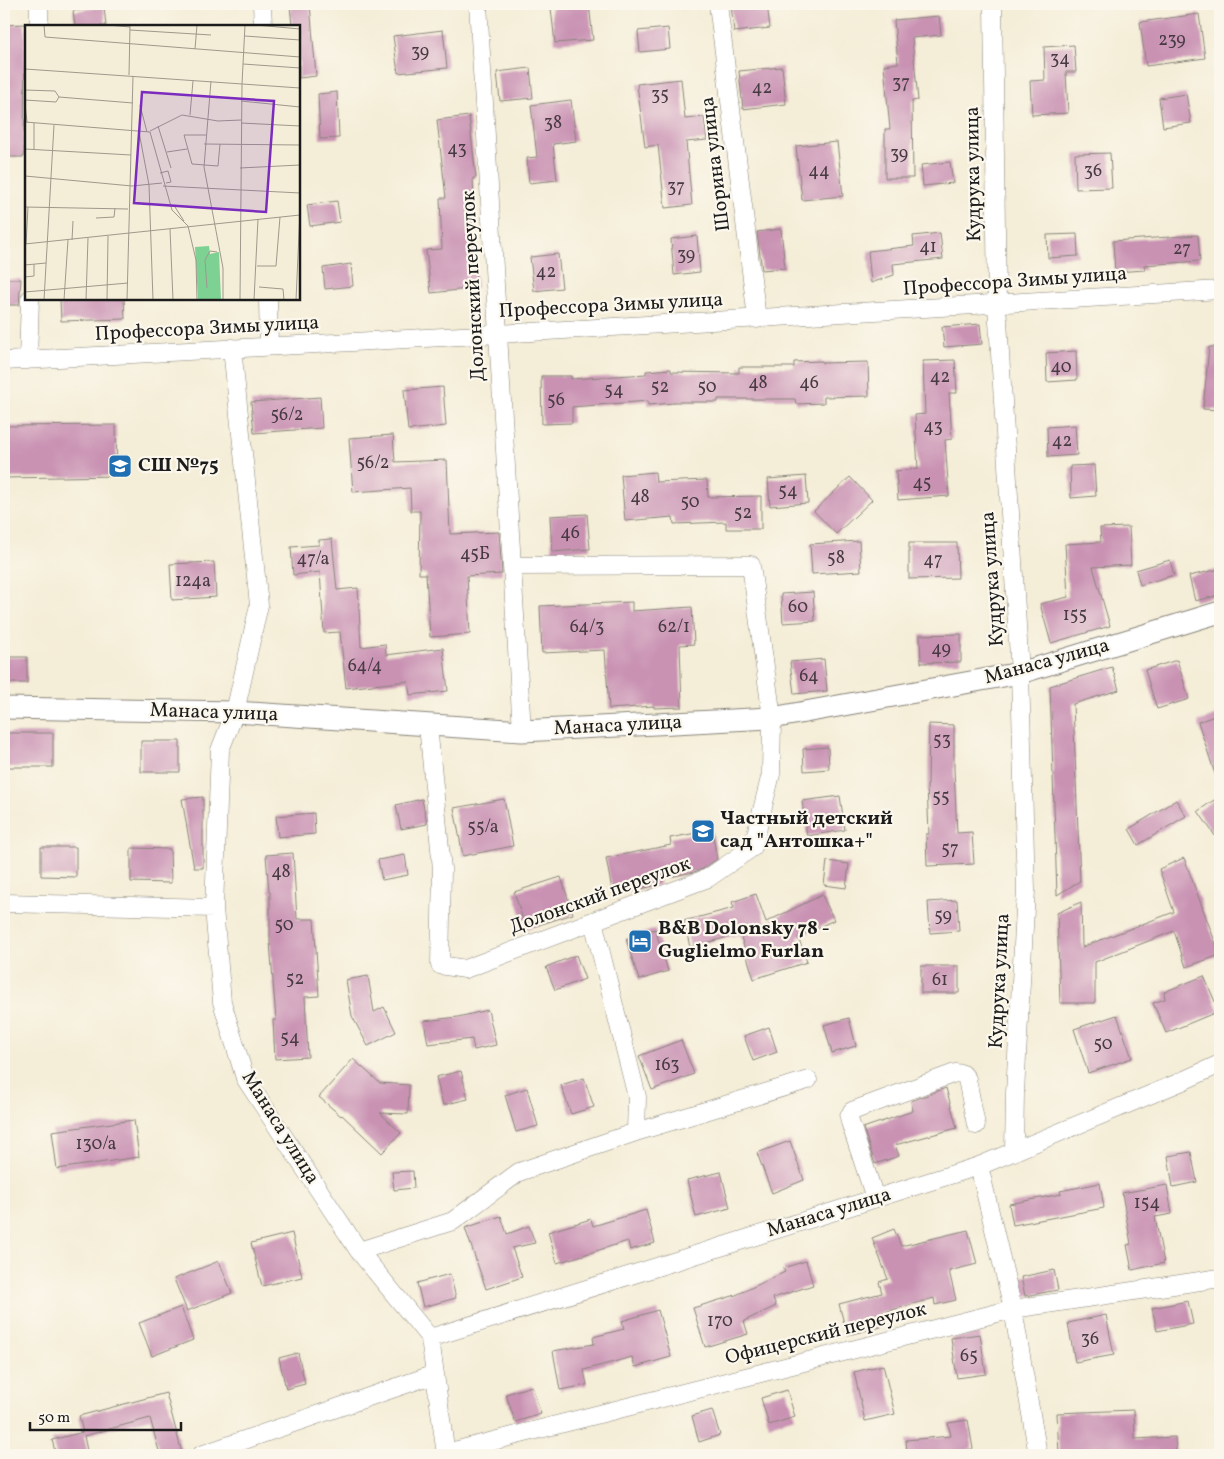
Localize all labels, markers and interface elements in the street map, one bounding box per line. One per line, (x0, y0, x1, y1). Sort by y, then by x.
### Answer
inset map (25, 25, 300, 300)
house number: 239 (1158, 28, 1186, 53)
house number: 39 (411, 40, 429, 65)
house number: 34 (1050, 47, 1070, 72)
house number: 37 (892, 71, 910, 96)
house number: 42 (752, 76, 772, 101)
house number: 35 (651, 83, 669, 108)
street label: Шорина улица (694, 95, 738, 233)
street label: Кудрука улица (959, 106, 989, 242)
house number: 38 (544, 111, 562, 136)
house number: 43 (447, 137, 467, 162)
house number: 39 (890, 142, 908, 167)
house number: 44 (808, 159, 830, 184)
house number: 36 (1084, 159, 1102, 184)
house number: 37 (667, 175, 685, 200)
street label: Долонский переулок (455, 189, 493, 382)
house number: 41 (919, 235, 937, 260)
house number: 27 (1173, 237, 1191, 262)
house number: 39 (677, 243, 695, 268)
house number: 42 (536, 260, 556, 285)
street label: Профессора Зимы улица (902, 260, 1128, 304)
street label: Профессора Зимы улица (498, 286, 724, 326)
street label: Профессора Зимы улица (94, 309, 320, 349)
house number: 40 (1050, 355, 1072, 380)
house number: 42 (930, 365, 950, 390)
house number: 48 (748, 371, 768, 396)
house number: 46 (799, 371, 819, 396)
house number: 52 (651, 375, 669, 400)
house number: 50 (697, 375, 717, 400)
house number: 54 (604, 378, 624, 403)
house number: 56 (547, 388, 565, 413)
house number: 56/2 (270, 403, 304, 428)
house number: 43 (923, 415, 943, 440)
house number: 42 (1052, 429, 1072, 454)
house number: 56/2 (356, 451, 390, 476)
place label: СШ №75 (138, 452, 219, 480)
school or university icon: СШ №75 (107, 453, 133, 479)
house number: 45 (913, 471, 931, 496)
house number: 54 (778, 479, 798, 504)
house number: 48 (630, 485, 650, 510)
house number: 50 (680, 490, 700, 515)
house number: 52 (734, 501, 752, 526)
street label: Кудрука улица (974, 510, 1012, 648)
house number: 46 (560, 521, 580, 546)
house number: 45Б (460, 542, 490, 567)
house number: 58 (827, 546, 845, 571)
house number: 47/a (297, 547, 329, 572)
house number: 47 (923, 548, 943, 573)
house number: 124а (175, 569, 211, 594)
house number: 60 (788, 595, 808, 620)
house number: 155 (1063, 603, 1087, 628)
house number: 64/3 (570, 615, 604, 640)
house number: 62/1 (658, 615, 690, 640)
street label: Манаса улица (981, 632, 1113, 692)
house number: 49 (931, 637, 951, 662)
house number: 64/4 (348, 654, 382, 679)
house number: 64 (799, 664, 819, 689)
street label: Манаса улица (149, 697, 279, 729)
street label: Манаса улица (553, 709, 683, 743)
house number: 53 (933, 728, 951, 753)
house number: 55 (932, 785, 950, 810)
place label: Частный детский сад "Антошка+" (720, 805, 893, 856)
house number: 55/a (467, 815, 499, 840)
school or university icon: Частный детский сад "Антошка+" (690, 818, 716, 844)
house number: 57 (941, 837, 959, 862)
street label: Долонский переулок (505, 850, 695, 942)
house number: 48 (271, 860, 291, 885)
house number: 59 (934, 904, 952, 929)
house number: 50 (274, 913, 294, 938)
street label: Кудрука улица (982, 913, 1018, 1049)
place label: B&B Dolonsky 78 - Guglielmo Furlan (658, 915, 830, 966)
hotel icon: B&B Dolonsky 78 - Guglielmo Furlan (627, 928, 653, 954)
house number: 52 (286, 967, 304, 992)
house number: 61 (932, 968, 948, 993)
house number: 54 (280, 1026, 300, 1051)
house number: 50 (1093, 1032, 1113, 1057)
house number: 163 (654, 1053, 680, 1078)
street label: Манаса улица (234, 1066, 326, 1190)
house number: 130/a (76, 1132, 116, 1157)
street label: Манаса улица (763, 1181, 895, 1245)
house number: 154 (1134, 1191, 1160, 1216)
street label: Офицерский переулок (722, 1295, 930, 1373)
house number: 170 (707, 1309, 733, 1334)
house number: 36 (1081, 1327, 1099, 1352)
house number: 65 (960, 1344, 978, 1369)
scale bar (30, 1399, 181, 1431)
text: 50 m (38, 1408, 70, 1429)

